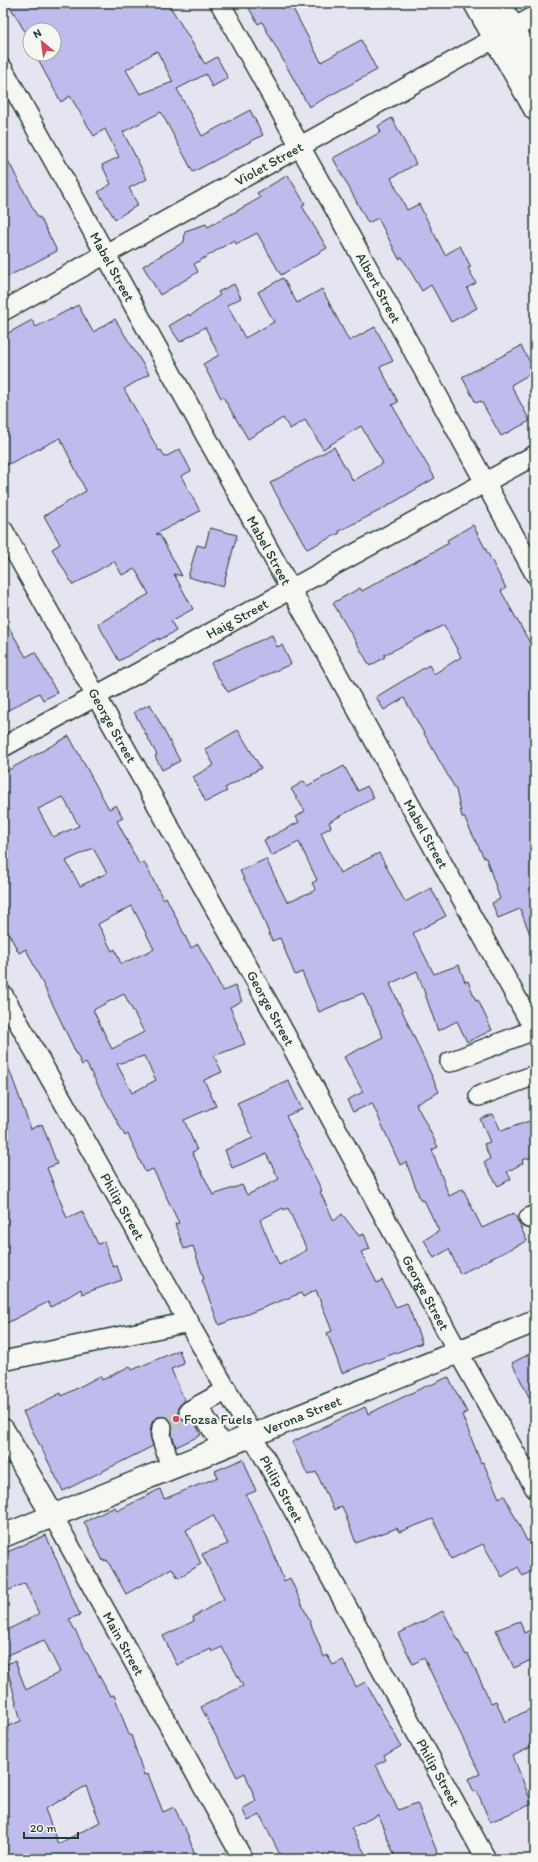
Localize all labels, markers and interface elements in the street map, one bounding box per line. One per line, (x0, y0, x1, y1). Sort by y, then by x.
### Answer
north arrow (22, 22, 62, 62)
text: N (31, 26, 44, 41)
street label: Violet Street (232, 138, 306, 189)
street label: Mabel Street (86, 229, 138, 304)
street label: Albert Street (352, 249, 405, 326)
street label: Mabel Street (243, 513, 295, 588)
street label: Haig Street (203, 595, 271, 642)
street label: George Street (85, 685, 140, 766)
street label: Mabel Street (400, 796, 452, 872)
street label: George Street (243, 968, 298, 1049)
street label: Philip Street (97, 1170, 148, 1243)
street label: George Street (398, 1252, 453, 1333)
street label: Verona Street (261, 1392, 344, 1438)
place label: Fozsa Fuels (184, 1411, 252, 1428)
marker: Fozsa Fuels (171, 1414, 181, 1424)
street label: Philip Street (256, 1452, 307, 1525)
street label: Main Street (99, 1609, 148, 1679)
street label: Philip Street (413, 1736, 464, 1809)
scale bar (24, 1814, 78, 1840)
text: 20 m (30, 1821, 57, 1835)

